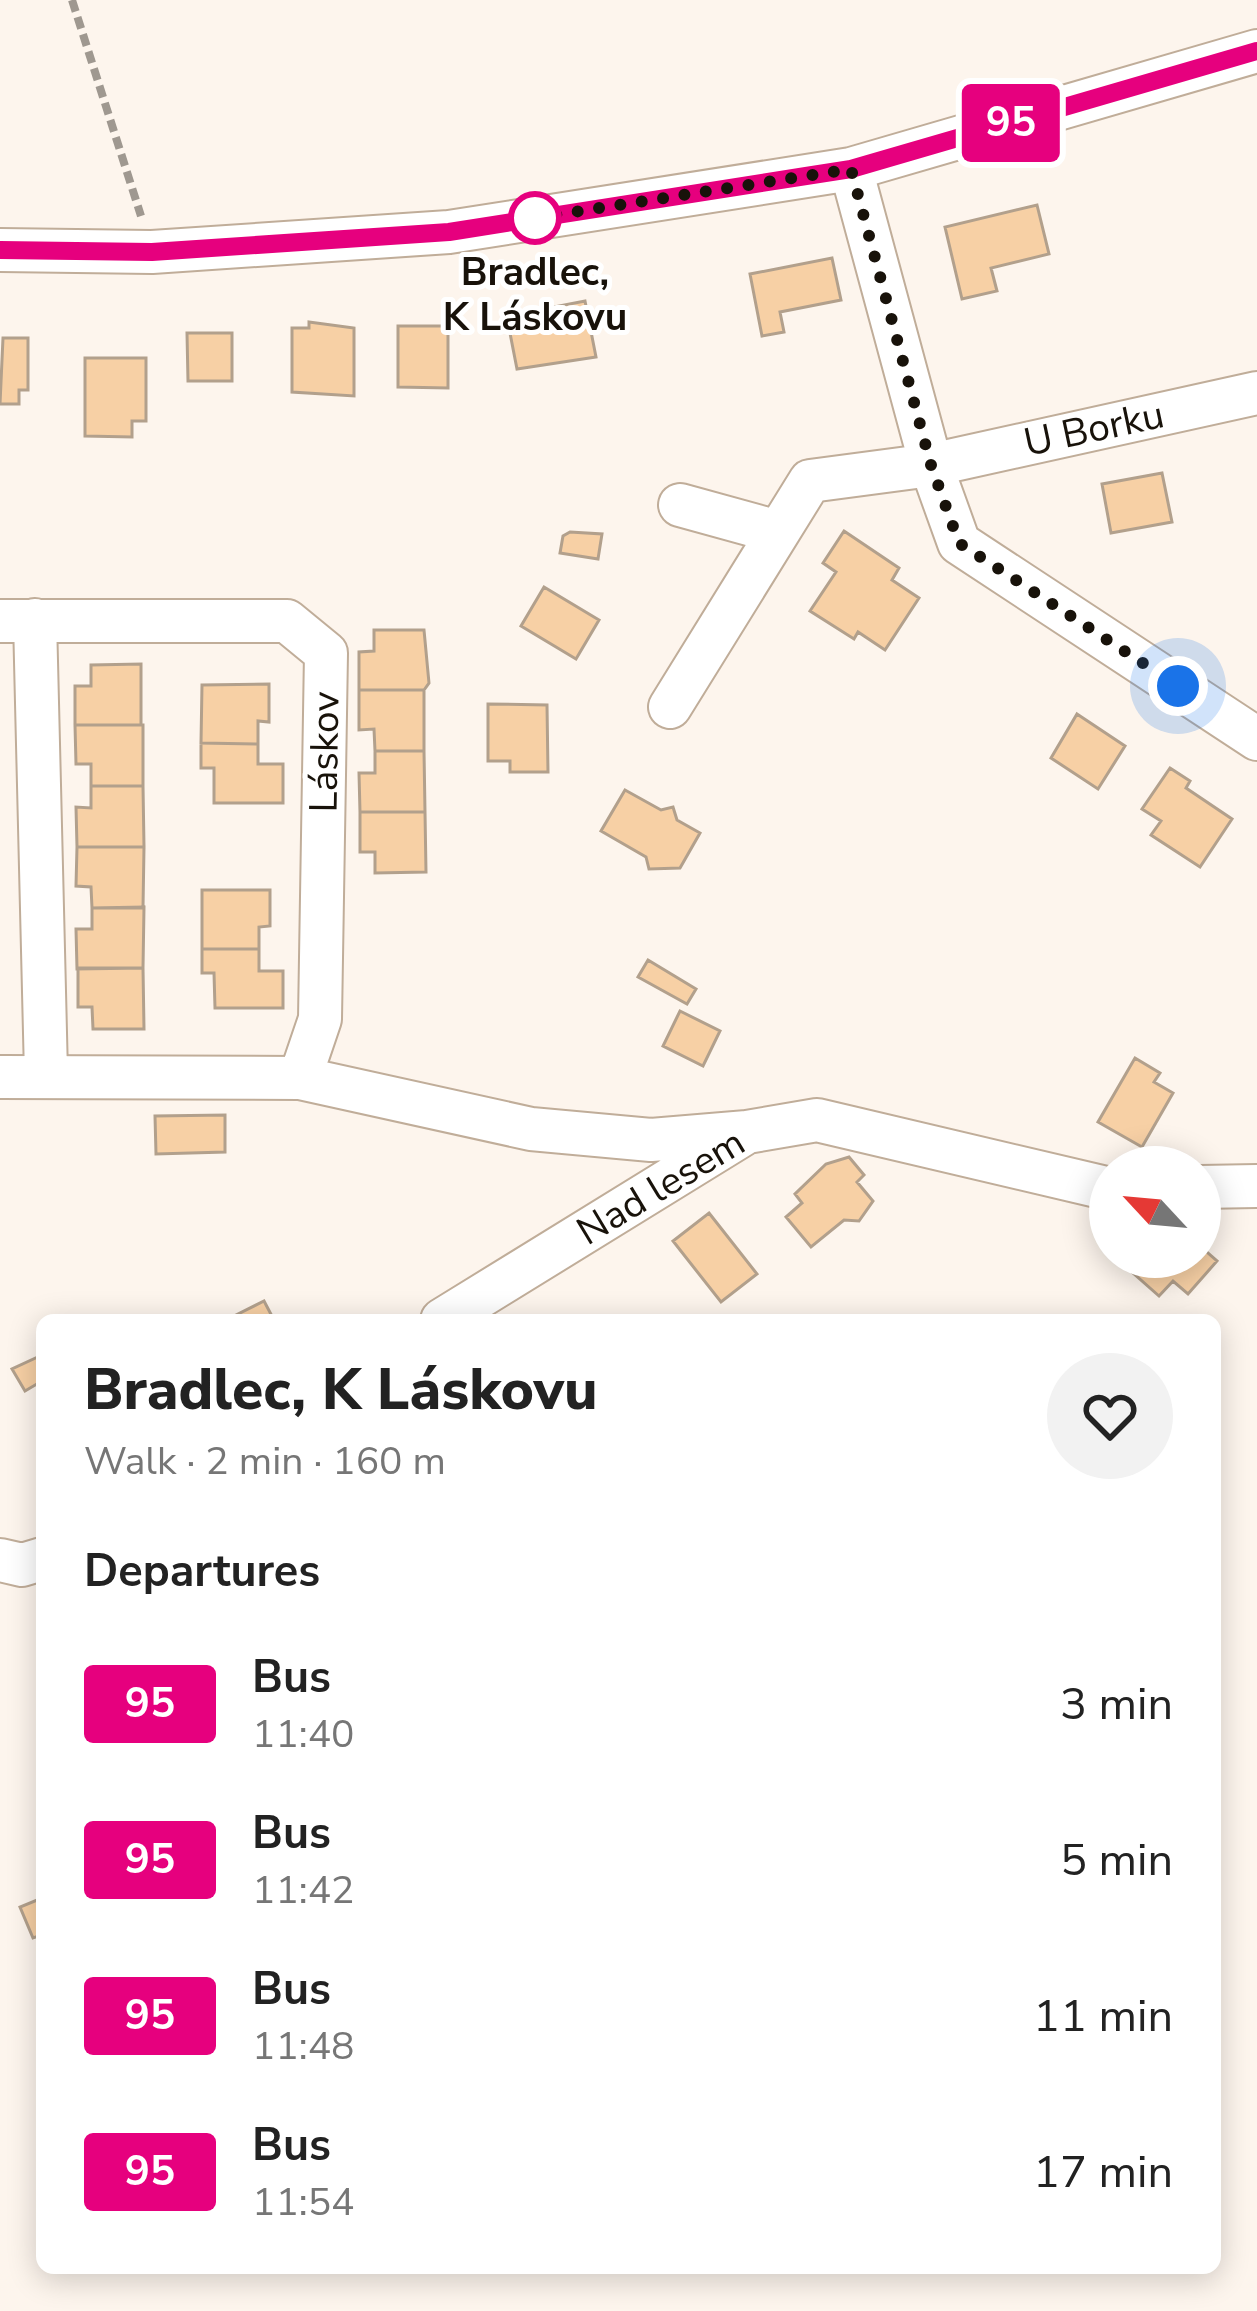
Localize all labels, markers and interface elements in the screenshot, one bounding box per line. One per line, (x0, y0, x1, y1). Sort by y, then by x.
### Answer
line badge: 95 (957, 84, 1065, 162)
text: 95 (986, 94, 1036, 151)
marker: Bradlec, K Láskovu (510, 193, 560, 243)
place label: Bradlec, K Láskovu (443, 246, 627, 344)
street label: U Borku (1019, 388, 1169, 470)
your location (1148, 656, 1208, 716)
street label: Láskov (297, 691, 353, 813)
street label: Nad lesem (567, 1116, 755, 1258)
north arrow (1089, 1146, 1221, 1278)
map controls (1089, 1146, 1221, 1278)
text: Bradlec, K Láskovu (84, 1351, 598, 1429)
button: heart (1047, 1353, 1173, 1479)
text: Walk · 2 min · 160 m (84, 1435, 446, 1488)
text: Departures (84, 1541, 320, 1602)
text: Bus (252, 1647, 331, 1708)
text: 3 min (1060, 1674, 1173, 1735)
text: 95 (125, 1675, 175, 1732)
text: 11:40 (252, 1708, 355, 1761)
text: Bus (252, 1803, 331, 1864)
text: 5 min (1060, 1830, 1173, 1891)
text: 95 (125, 1831, 175, 1888)
text: 11:42 (252, 1864, 355, 1917)
text: Bus (252, 1959, 331, 2020)
text: 11 min (1033, 1986, 1173, 2047)
text: 95 (125, 1987, 175, 2044)
text: 11:48 (252, 2020, 355, 2073)
text: Bus (252, 2115, 331, 2176)
text: 17 min (1033, 2142, 1173, 2203)
text: 95 (125, 2143, 175, 2200)
text: 11:54 (252, 2176, 355, 2229)

